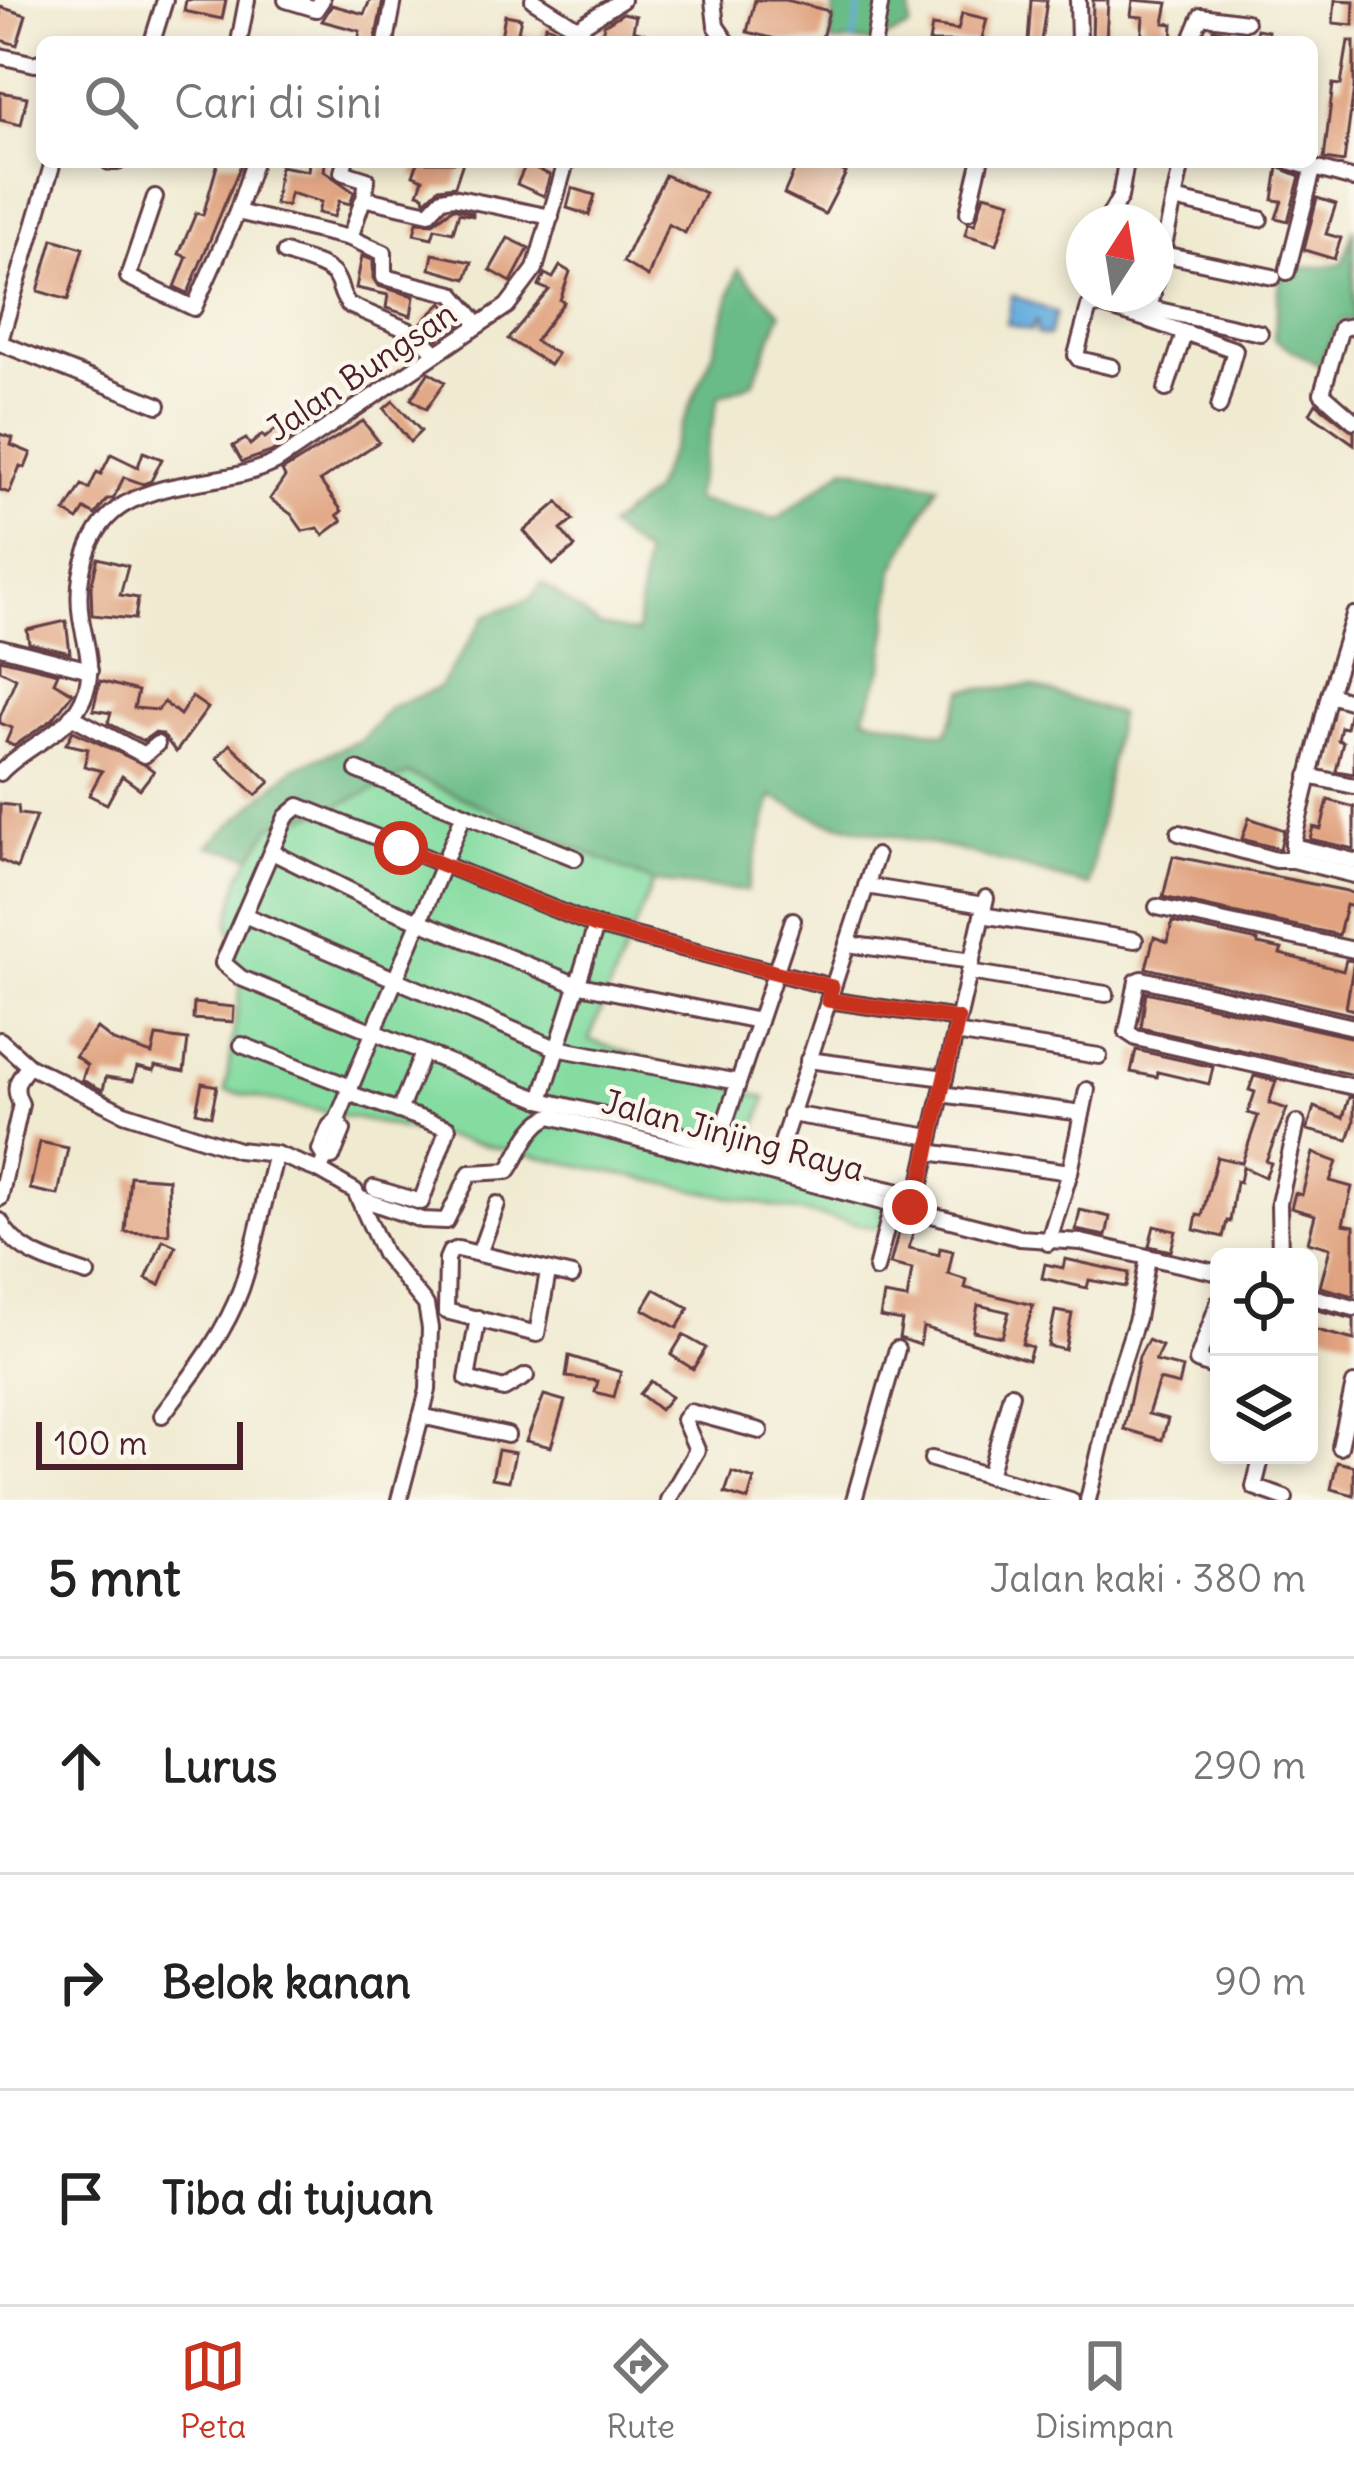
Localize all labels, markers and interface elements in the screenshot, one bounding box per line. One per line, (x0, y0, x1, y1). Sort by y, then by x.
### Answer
search box (36, 36, 1318, 168)
icon: search (78, 69, 144, 135)
text: Cari di sini (174, 74, 382, 130)
north arrow (1066, 204, 1174, 312)
street label: Jalan Bungsan (258, 292, 464, 450)
route start (374, 821, 428, 875)
street label: Jalan Jinjing Raya (597, 1080, 869, 1190)
route end (883, 1180, 937, 1234)
map controls (1210, 1248, 1318, 1464)
button: locate (1210, 1248, 1318, 1356)
button: layers (1210, 1356, 1318, 1464)
scale bar (36, 1416, 243, 1469)
text: 100 m (54, 1422, 147, 1464)
text: 5 mnt (48, 1546, 180, 1610)
text: Jalan kaki · 380 m (990, 1554, 1306, 1603)
icon: ahead (48, 1733, 114, 1799)
text: Lurus (162, 1738, 277, 1794)
text: 290 m (1193, 1741, 1306, 1790)
icon: right (48, 1949, 114, 2015)
text: Belok kanan (162, 1954, 411, 2010)
text: 90 m (1214, 1957, 1306, 2006)
icon: arrive (48, 2165, 114, 2231)
text: Tiba di tujuan (162, 2170, 433, 2226)
tab: Peta (180, 2333, 246, 2447)
tab: Rute (606, 2333, 675, 2447)
tab: Disimpan (1035, 2333, 1174, 2447)

